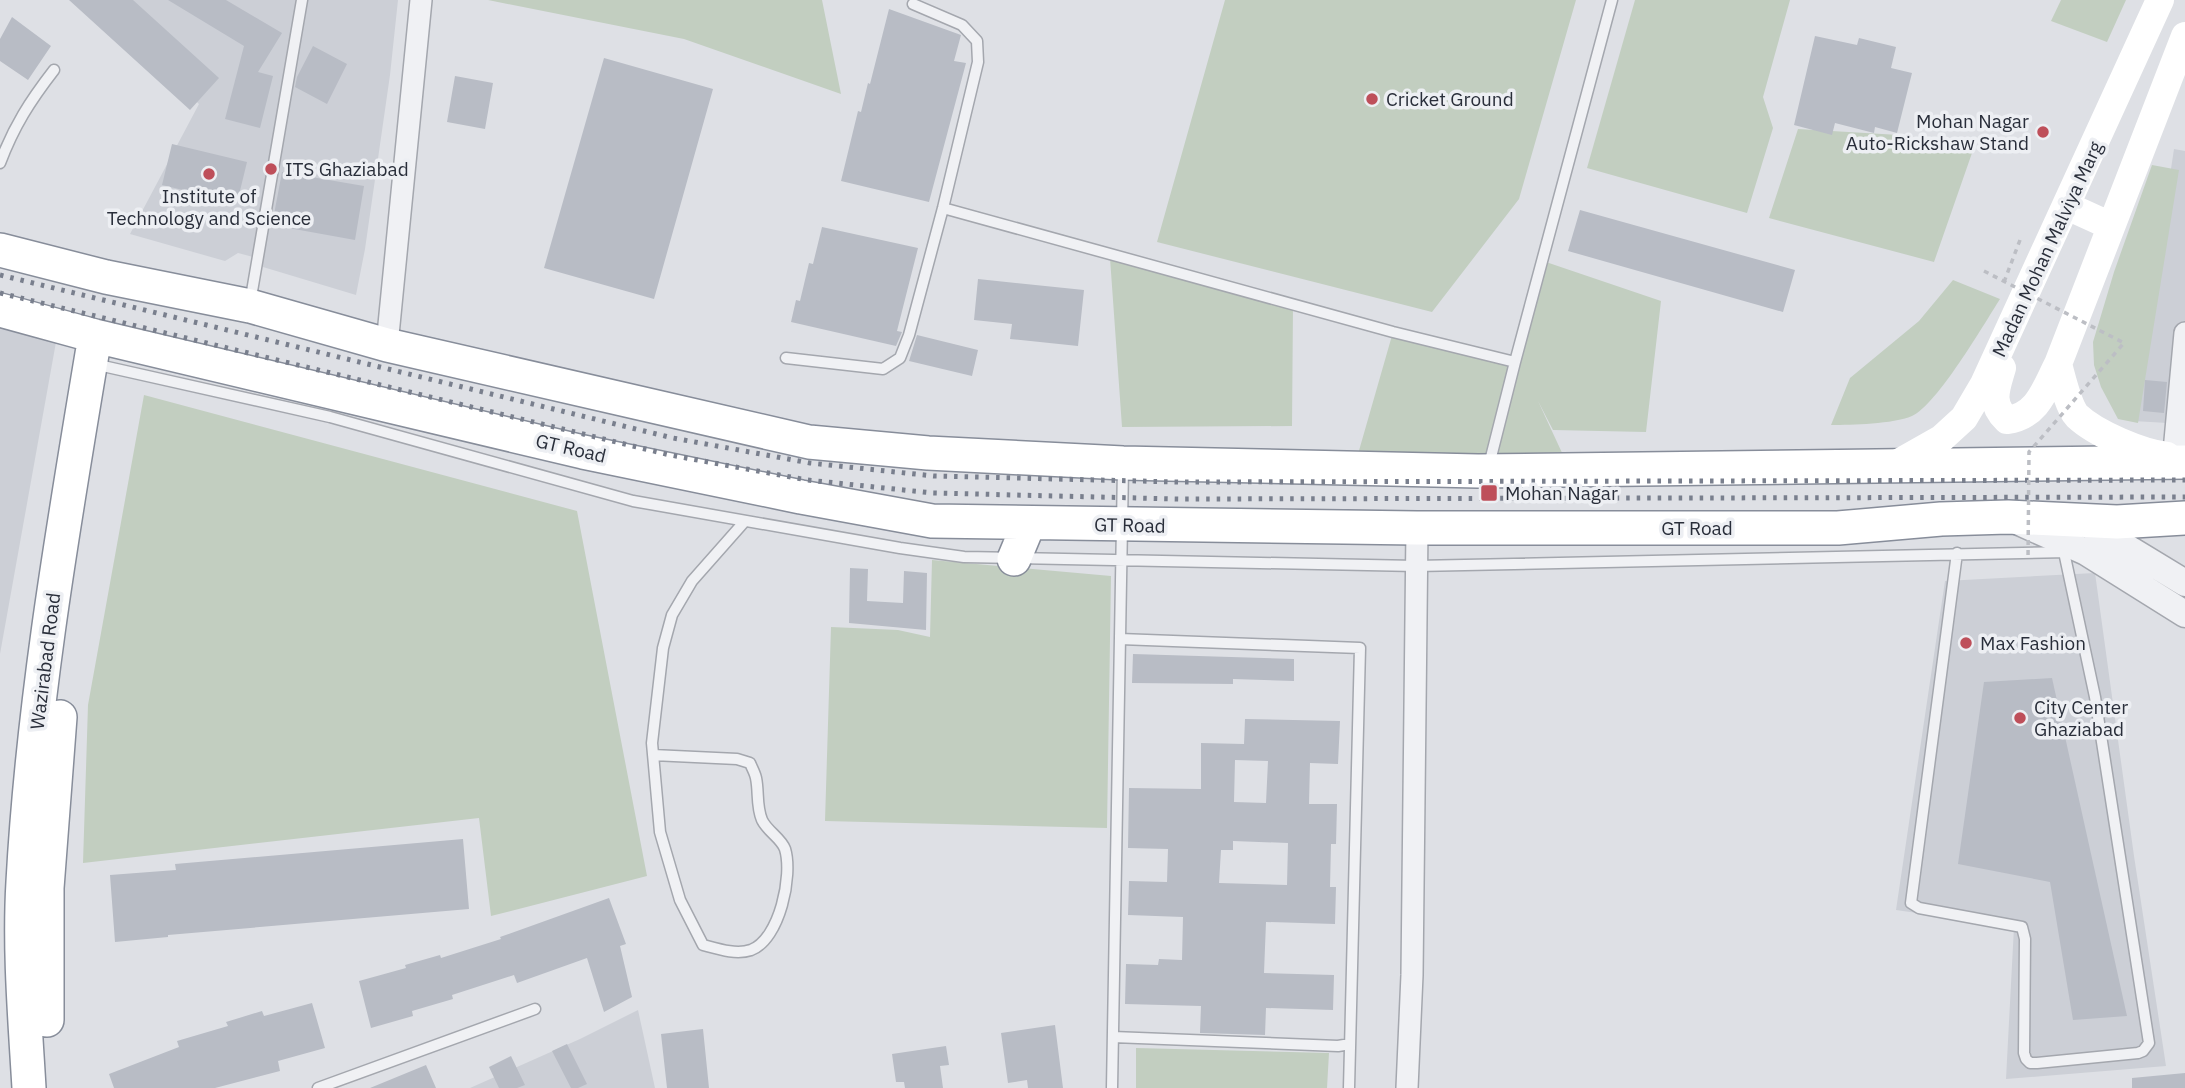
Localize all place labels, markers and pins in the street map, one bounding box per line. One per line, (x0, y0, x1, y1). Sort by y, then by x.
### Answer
place label: Cricket Ground (1386, 87, 1514, 111)
marker: Cricket Ground (1364, 91, 1380, 107)
place label: Mohan Nagar Auto-Rickshaw Stand (1846, 109, 2029, 155)
marker: Mohan Nagar Auto-Rickshaw Stand (2035, 124, 2051, 140)
place label: ITS Ghaziabad (285, 157, 409, 181)
marker: ITS Ghaziabad (263, 161, 279, 177)
marker: Institute of Technology and Science (201, 166, 217, 182)
place label: Institute of Technology and Science (107, 184, 311, 230)
place label: Mohan Nagar (1505, 481, 1618, 505)
marker: Mohan Nagar (1479, 483, 1499, 503)
place label: Max Fashion (1980, 631, 2086, 655)
marker: Max Fashion (1958, 635, 1974, 651)
place label: City Center Ghaziabad (2034, 695, 2128, 741)
marker: City Center Ghaziabad (2012, 710, 2028, 726)

